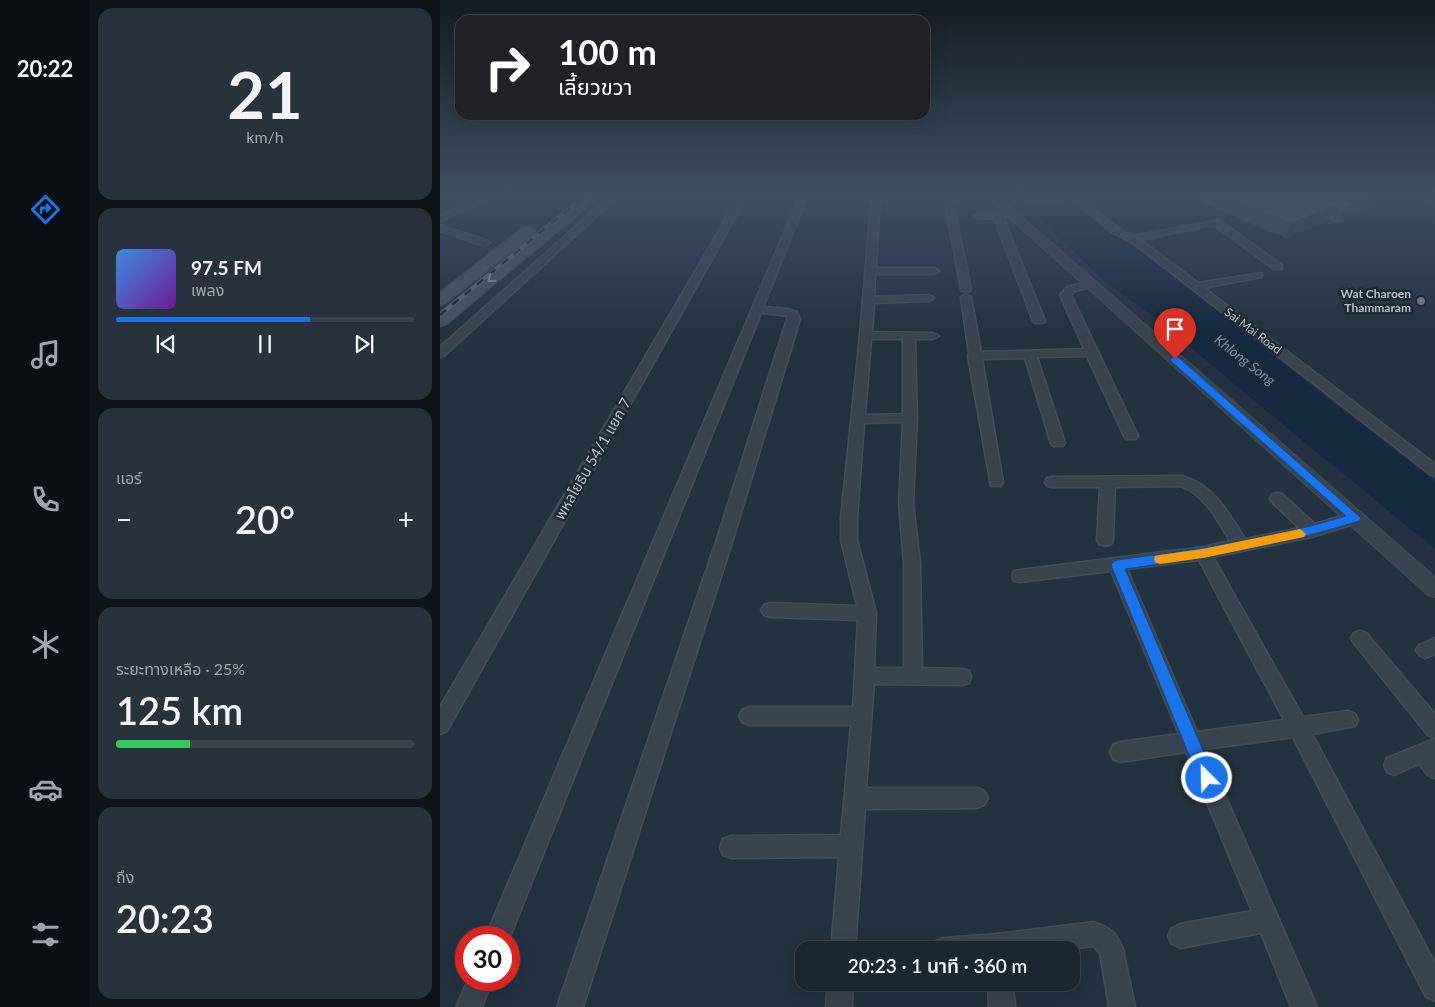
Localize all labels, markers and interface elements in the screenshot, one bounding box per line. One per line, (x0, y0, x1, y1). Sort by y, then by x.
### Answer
text: 100 m (558, 30, 657, 72)
icon: right (475, 35, 540, 100)
text: 20:22 (17, 55, 73, 82)
text: 21 (227, 55, 303, 133)
text: เลี้ยวขวา (558, 73, 633, 100)
text: km/h (246, 127, 284, 146)
icon: directions (28, 192, 63, 227)
text: 97.5 FM (191, 256, 262, 279)
one-way arrow (488, 274, 497, 283)
text: เพลง (191, 280, 224, 299)
place label: Wat Charoen Thammaram (1341, 286, 1411, 315)
marker: Wat Charoen Thammaram (1415, 295, 1427, 307)
street label: Sai Mai Road (1222, 304, 1285, 357)
pin (1154, 308, 1196, 359)
icon: arrive (1161, 315, 1189, 343)
icon: previous (152, 330, 180, 358)
icon: pause (251, 330, 279, 358)
icon: next (350, 330, 378, 358)
water label: Khlong Song (1212, 331, 1279, 389)
icon: music (28, 337, 63, 372)
street label: พหลโยธิน 54/1 แยก 7 (550, 394, 634, 522)
text: แอร์ (116, 468, 142, 487)
icon: phone (28, 482, 63, 517)
text: 20° (235, 496, 295, 542)
text: − (116, 502, 132, 536)
text: + (398, 502, 414, 536)
icon: climate (28, 627, 63, 662)
text: ระยะทางเหลือ · 25% (116, 659, 245, 678)
text: 125 km (116, 687, 243, 733)
position arrow (1180, 751, 1232, 803)
icon: car (28, 772, 63, 807)
text: ถึง (116, 867, 134, 886)
text: 20:23 (116, 895, 214, 941)
icon: filters (28, 917, 63, 952)
speed limit sign: 30 (455, 926, 520, 991)
text: 20:23 · 1 นาที · 360 m (848, 954, 1027, 977)

